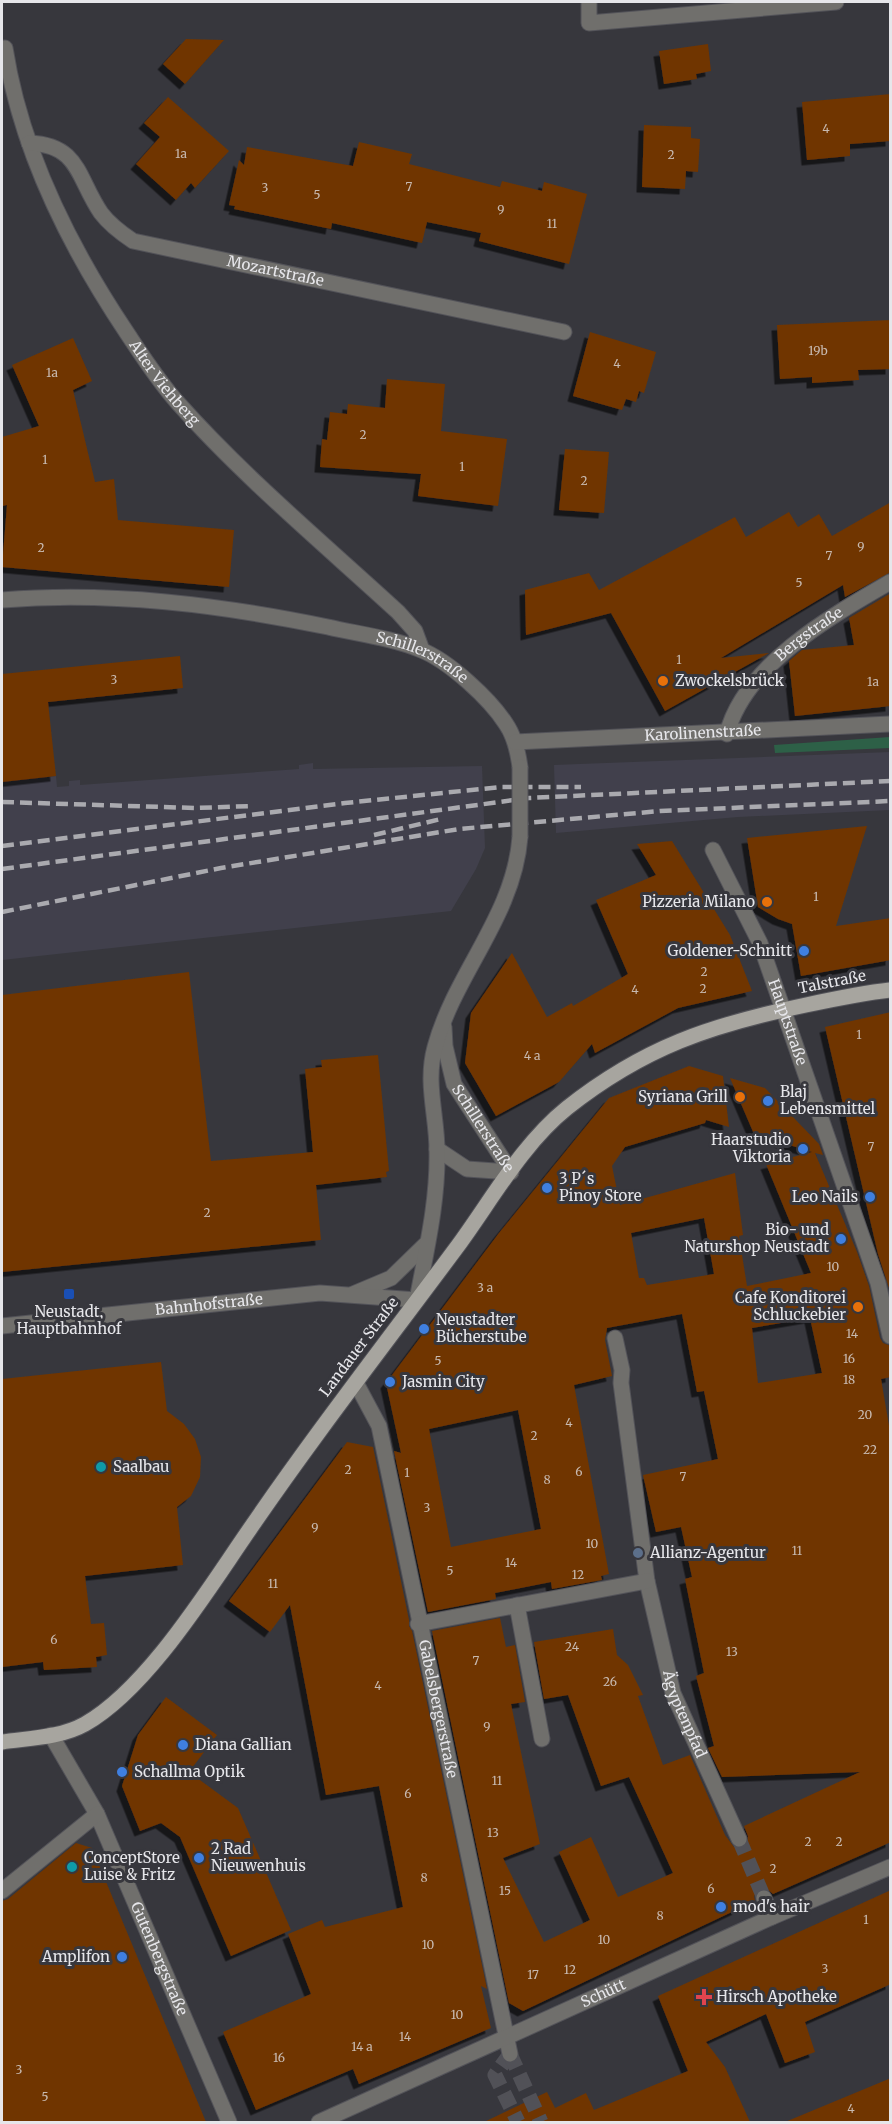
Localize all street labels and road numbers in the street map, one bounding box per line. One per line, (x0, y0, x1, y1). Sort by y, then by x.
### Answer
street label: Mozartstraße (226, 251, 326, 290)
street label: Alter Viehberg (125, 335, 204, 430)
street label: Bergstraße (771, 602, 846, 665)
street label: Schillerstraße (374, 627, 473, 687)
street label: Karolinenstraße (644, 720, 762, 745)
street label: Talstraße (796, 966, 868, 997)
street label: Hauptstraße (764, 976, 812, 1068)
street label: Schillerstraße (448, 1081, 519, 1176)
street label: Bahnhofstraße (154, 1289, 264, 1319)
street label: Landauer Straße (315, 1293, 402, 1400)
street label: Gabelsbergerstraße (415, 1638, 462, 1780)
street label: Ägyptenpfad (659, 1667, 711, 1761)
street label: Gutenbergstraße (127, 1899, 192, 2019)
street label: Schütt (578, 1974, 629, 2011)

